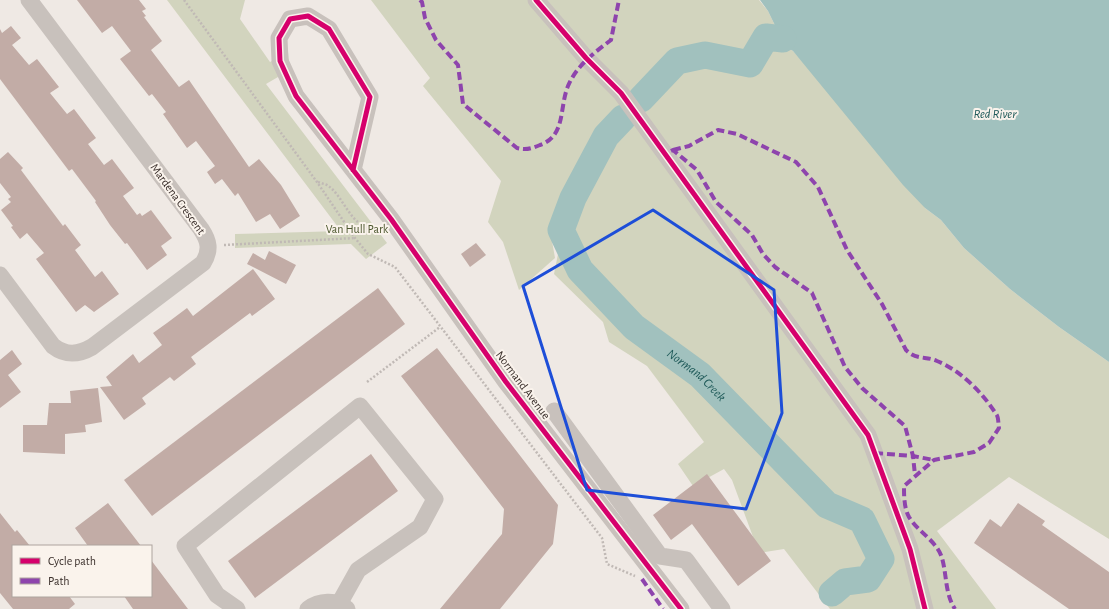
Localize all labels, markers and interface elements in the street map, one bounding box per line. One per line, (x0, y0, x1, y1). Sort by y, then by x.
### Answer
water label: Red River (974, 108, 1017, 121)
street label: Mardena Crescent (148, 161, 208, 237)
park label: Van Hull Park (326, 223, 389, 235)
water label: Normand Creek (665, 347, 728, 404)
street label: Normand Avenue (494, 349, 552, 421)
legend (12, 545, 152, 597)
text: Cycle path (48, 555, 96, 568)
text: Path (48, 575, 70, 587)

